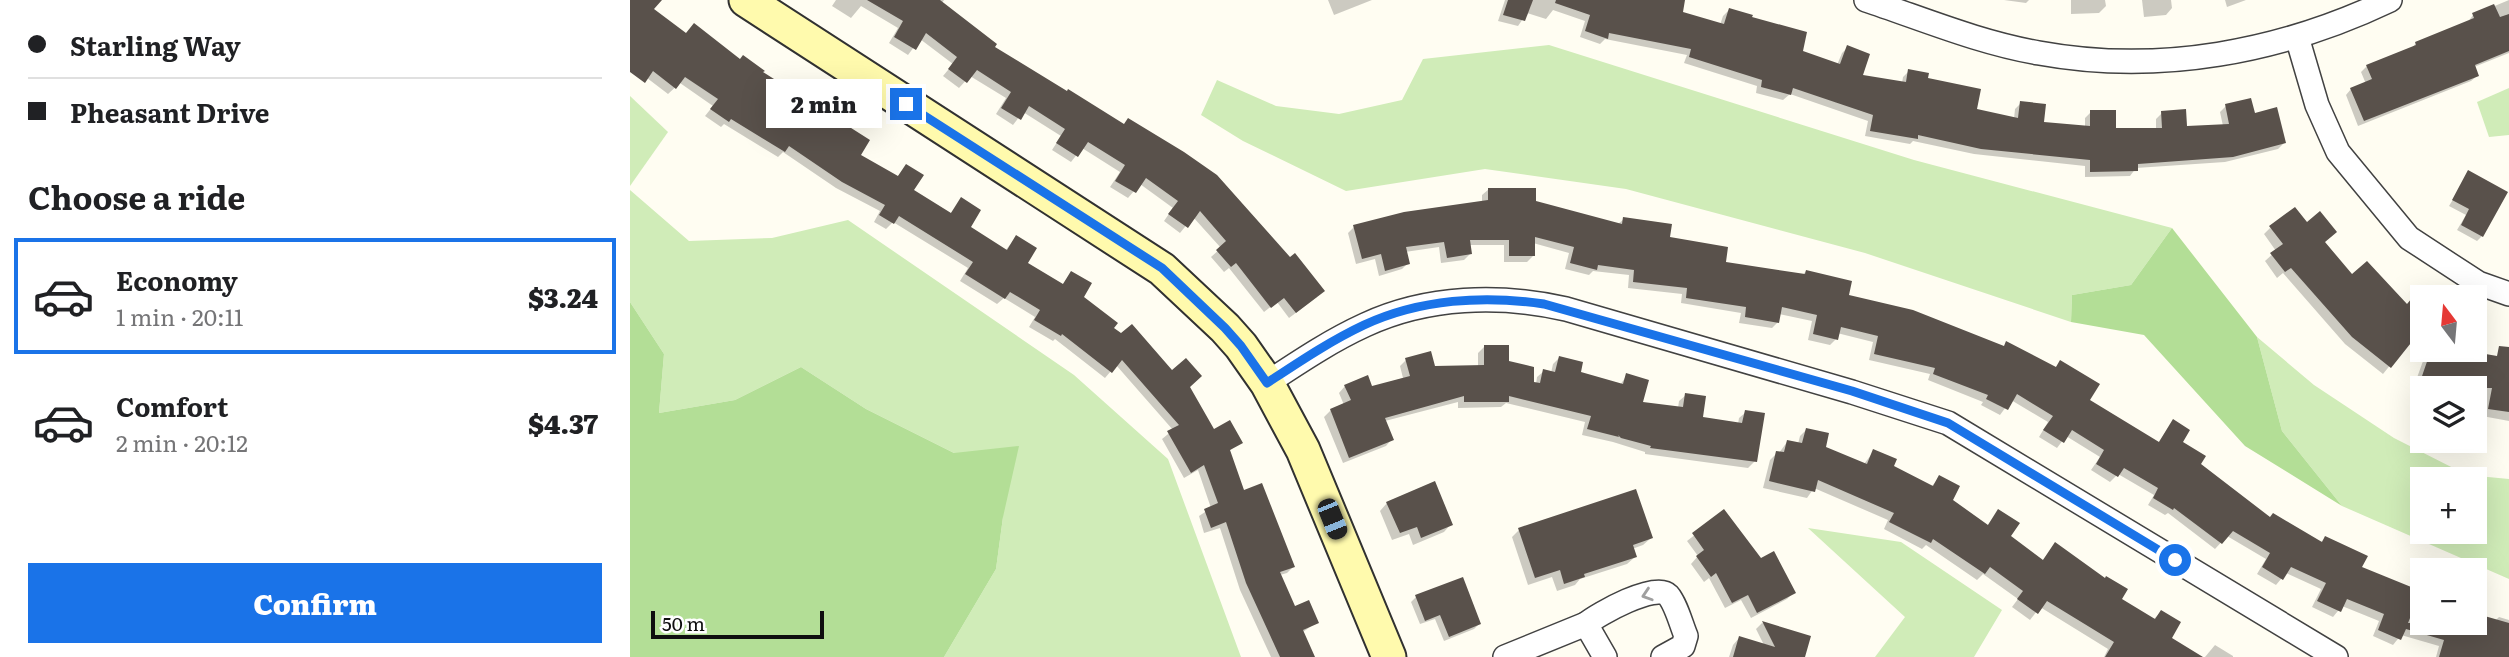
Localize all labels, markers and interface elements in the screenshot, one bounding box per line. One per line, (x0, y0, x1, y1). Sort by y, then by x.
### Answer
text: Starling Way (70, 25, 241, 64)
callout: 2 min (766, 80, 882, 128)
text: 2 min (791, 86, 857, 120)
route end (890, 88, 922, 120)
text: Pheasant Drive (70, 92, 269, 131)
text: Choose a ride (28, 172, 245, 220)
text: Economy (116, 260, 238, 299)
icon: car (32, 265, 95, 328)
text: $3.24 (528, 277, 598, 316)
north arrow (2410, 285, 2487, 362)
map controls (2410, 285, 2487, 635)
text: 1 min · 20:11 (116, 299, 243, 333)
button: layers (2410, 376, 2487, 453)
text: Comfort (116, 386, 228, 425)
icon: car (32, 391, 95, 454)
text: $4.37 (528, 403, 598, 442)
text: 2 min · 20:12 (116, 425, 248, 459)
button: + (2410, 467, 2487, 544)
car (1315, 496, 1350, 542)
route start (2159, 544, 2191, 576)
button: − (2410, 558, 2487, 635)
button: Confirm (28, 563, 602, 643)
one-way arrow (1641, 586, 1653, 601)
scale bar (651, 608, 824, 640)
text: 50 m (662, 609, 705, 637)

